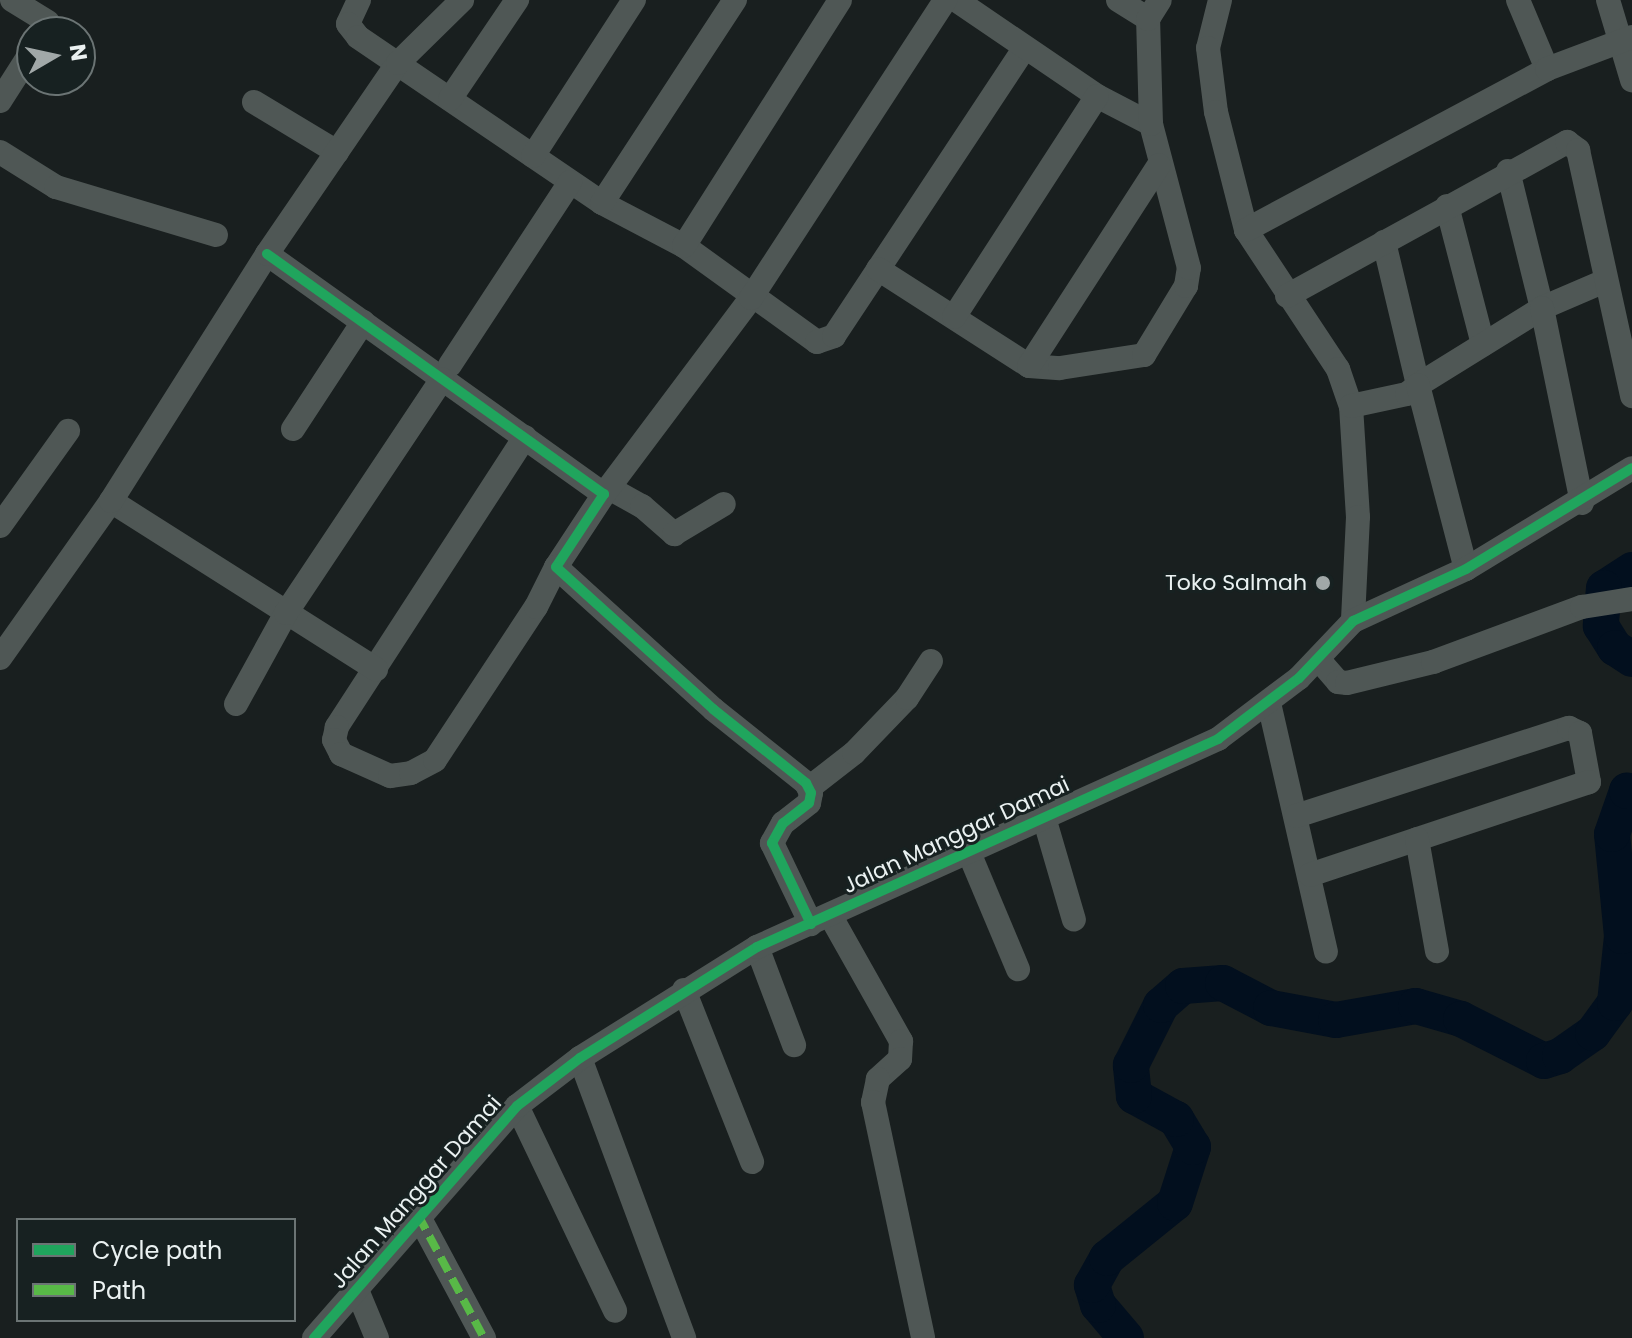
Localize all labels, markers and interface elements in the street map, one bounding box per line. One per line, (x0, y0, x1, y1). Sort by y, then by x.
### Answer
north arrow (16, 16, 96, 96)
text: N (62, 42, 95, 63)
place label: Toko Salmah (1165, 570, 1307, 596)
marker: Toko Salmah (1314, 574, 1332, 592)
street label: Jalan Manggar Damai (839, 771, 1073, 899)
street label: Jalan Manggar Damai (325, 1090, 507, 1294)
legend (16, 1218, 296, 1322)
text: Cycle path (92, 1234, 222, 1267)
text: Path (92, 1274, 146, 1307)

